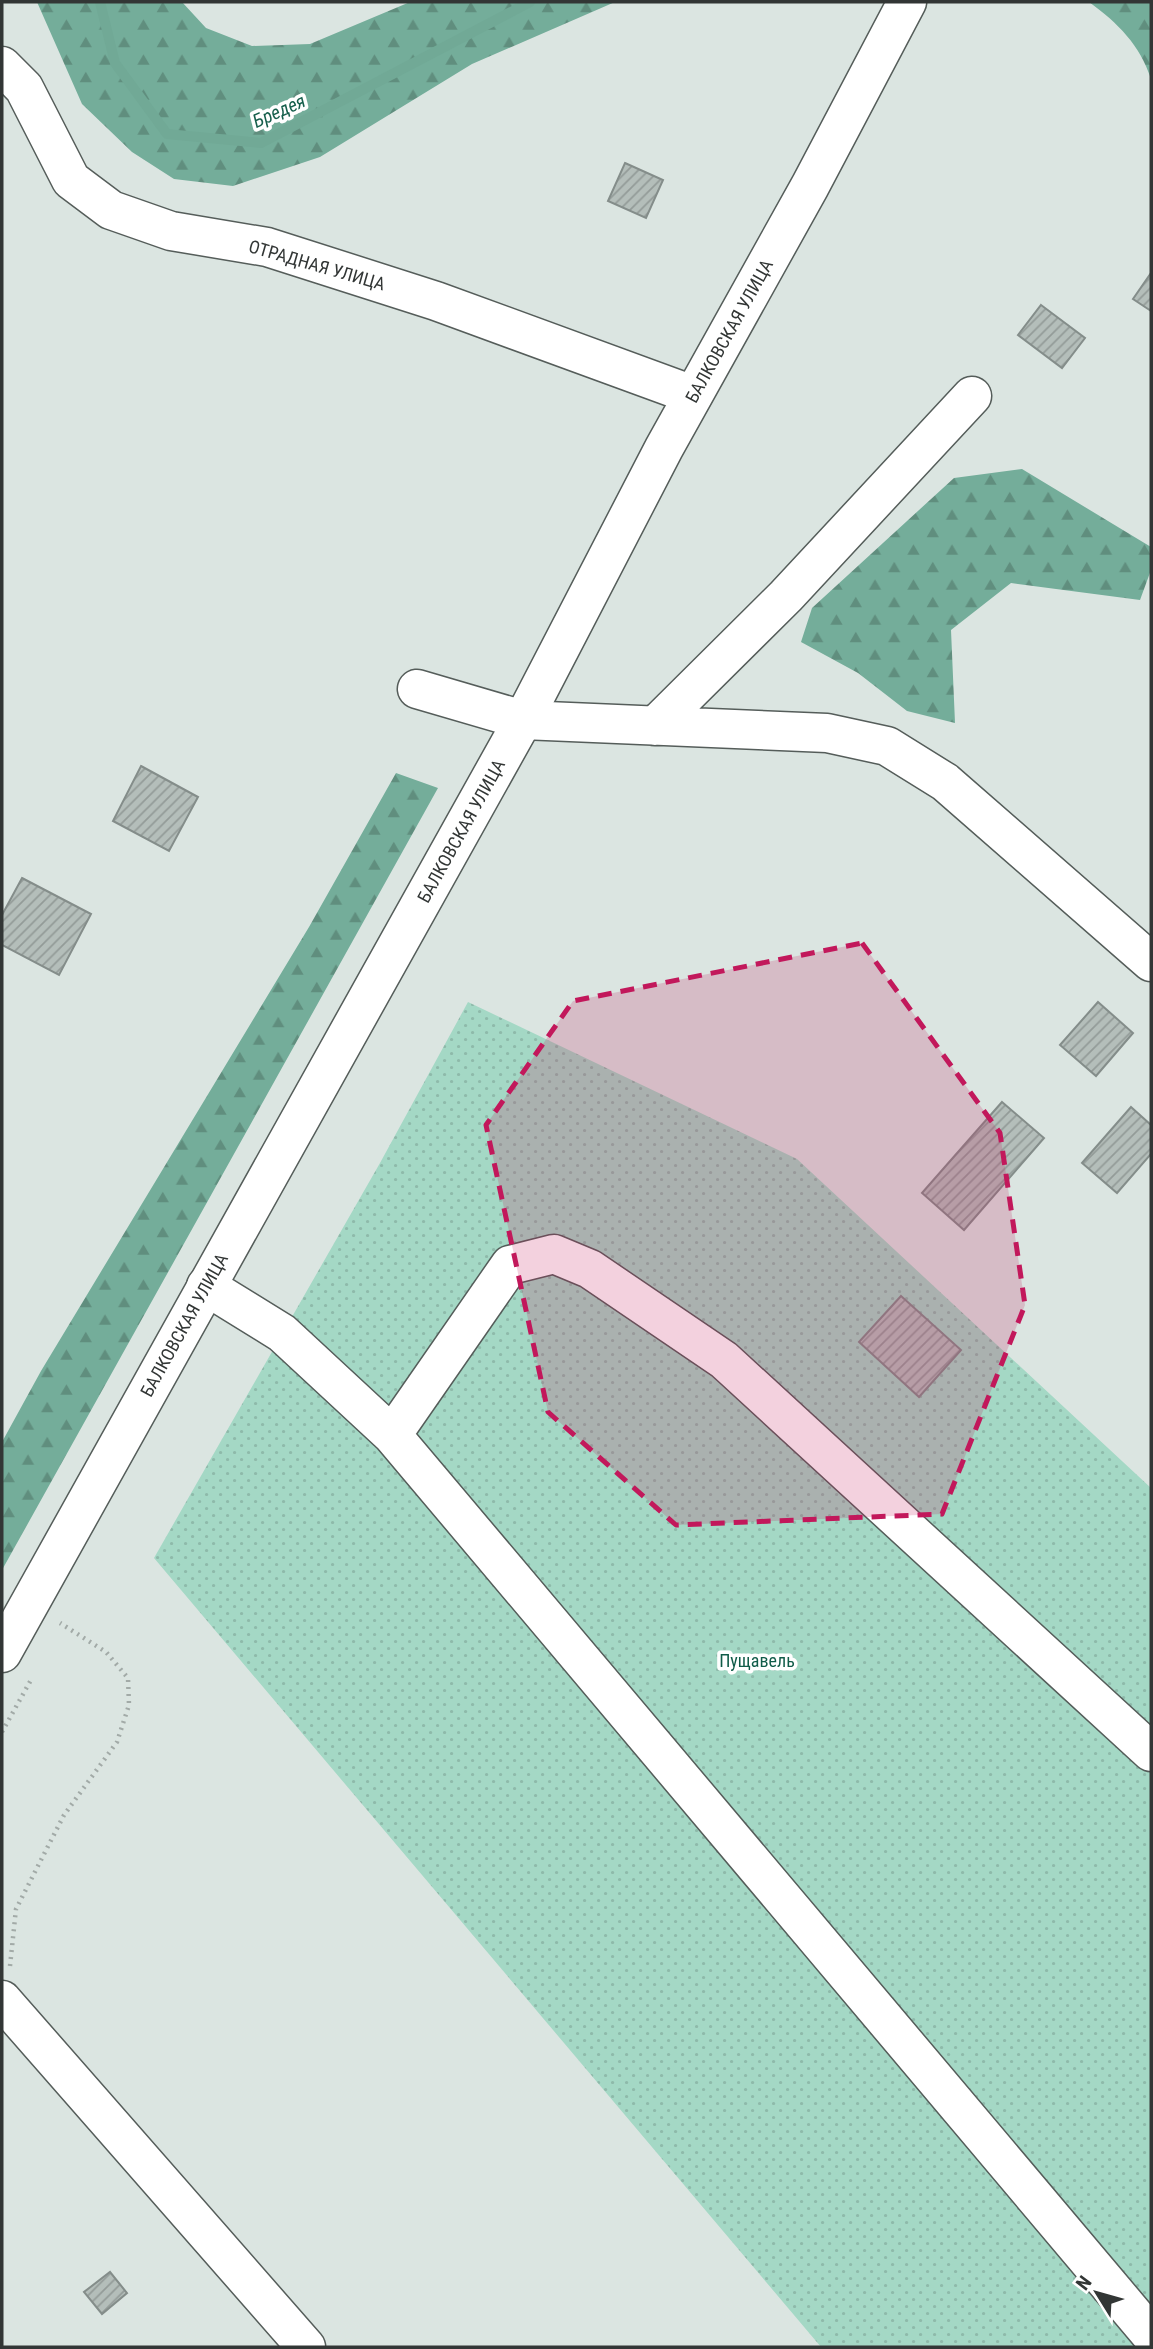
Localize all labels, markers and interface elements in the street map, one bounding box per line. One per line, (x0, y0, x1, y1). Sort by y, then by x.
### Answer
water label: Бредея (249, 89, 309, 133)
street label: ОТРАДНАЯ УЛИЦА (246, 236, 388, 295)
street label: БАЛКОВСКАЯ УЛИЦА (681, 255, 777, 406)
street label: БАЛКОВСКАЯ УЛИЦА (413, 755, 509, 906)
street label: БАЛКОВСКАЯ УЛИЦА (136, 1249, 232, 1400)
park label: Пущавель (719, 1650, 795, 1671)
north arrow (1062, 2258, 1132, 2328)
text: N (1071, 2272, 1097, 2295)

